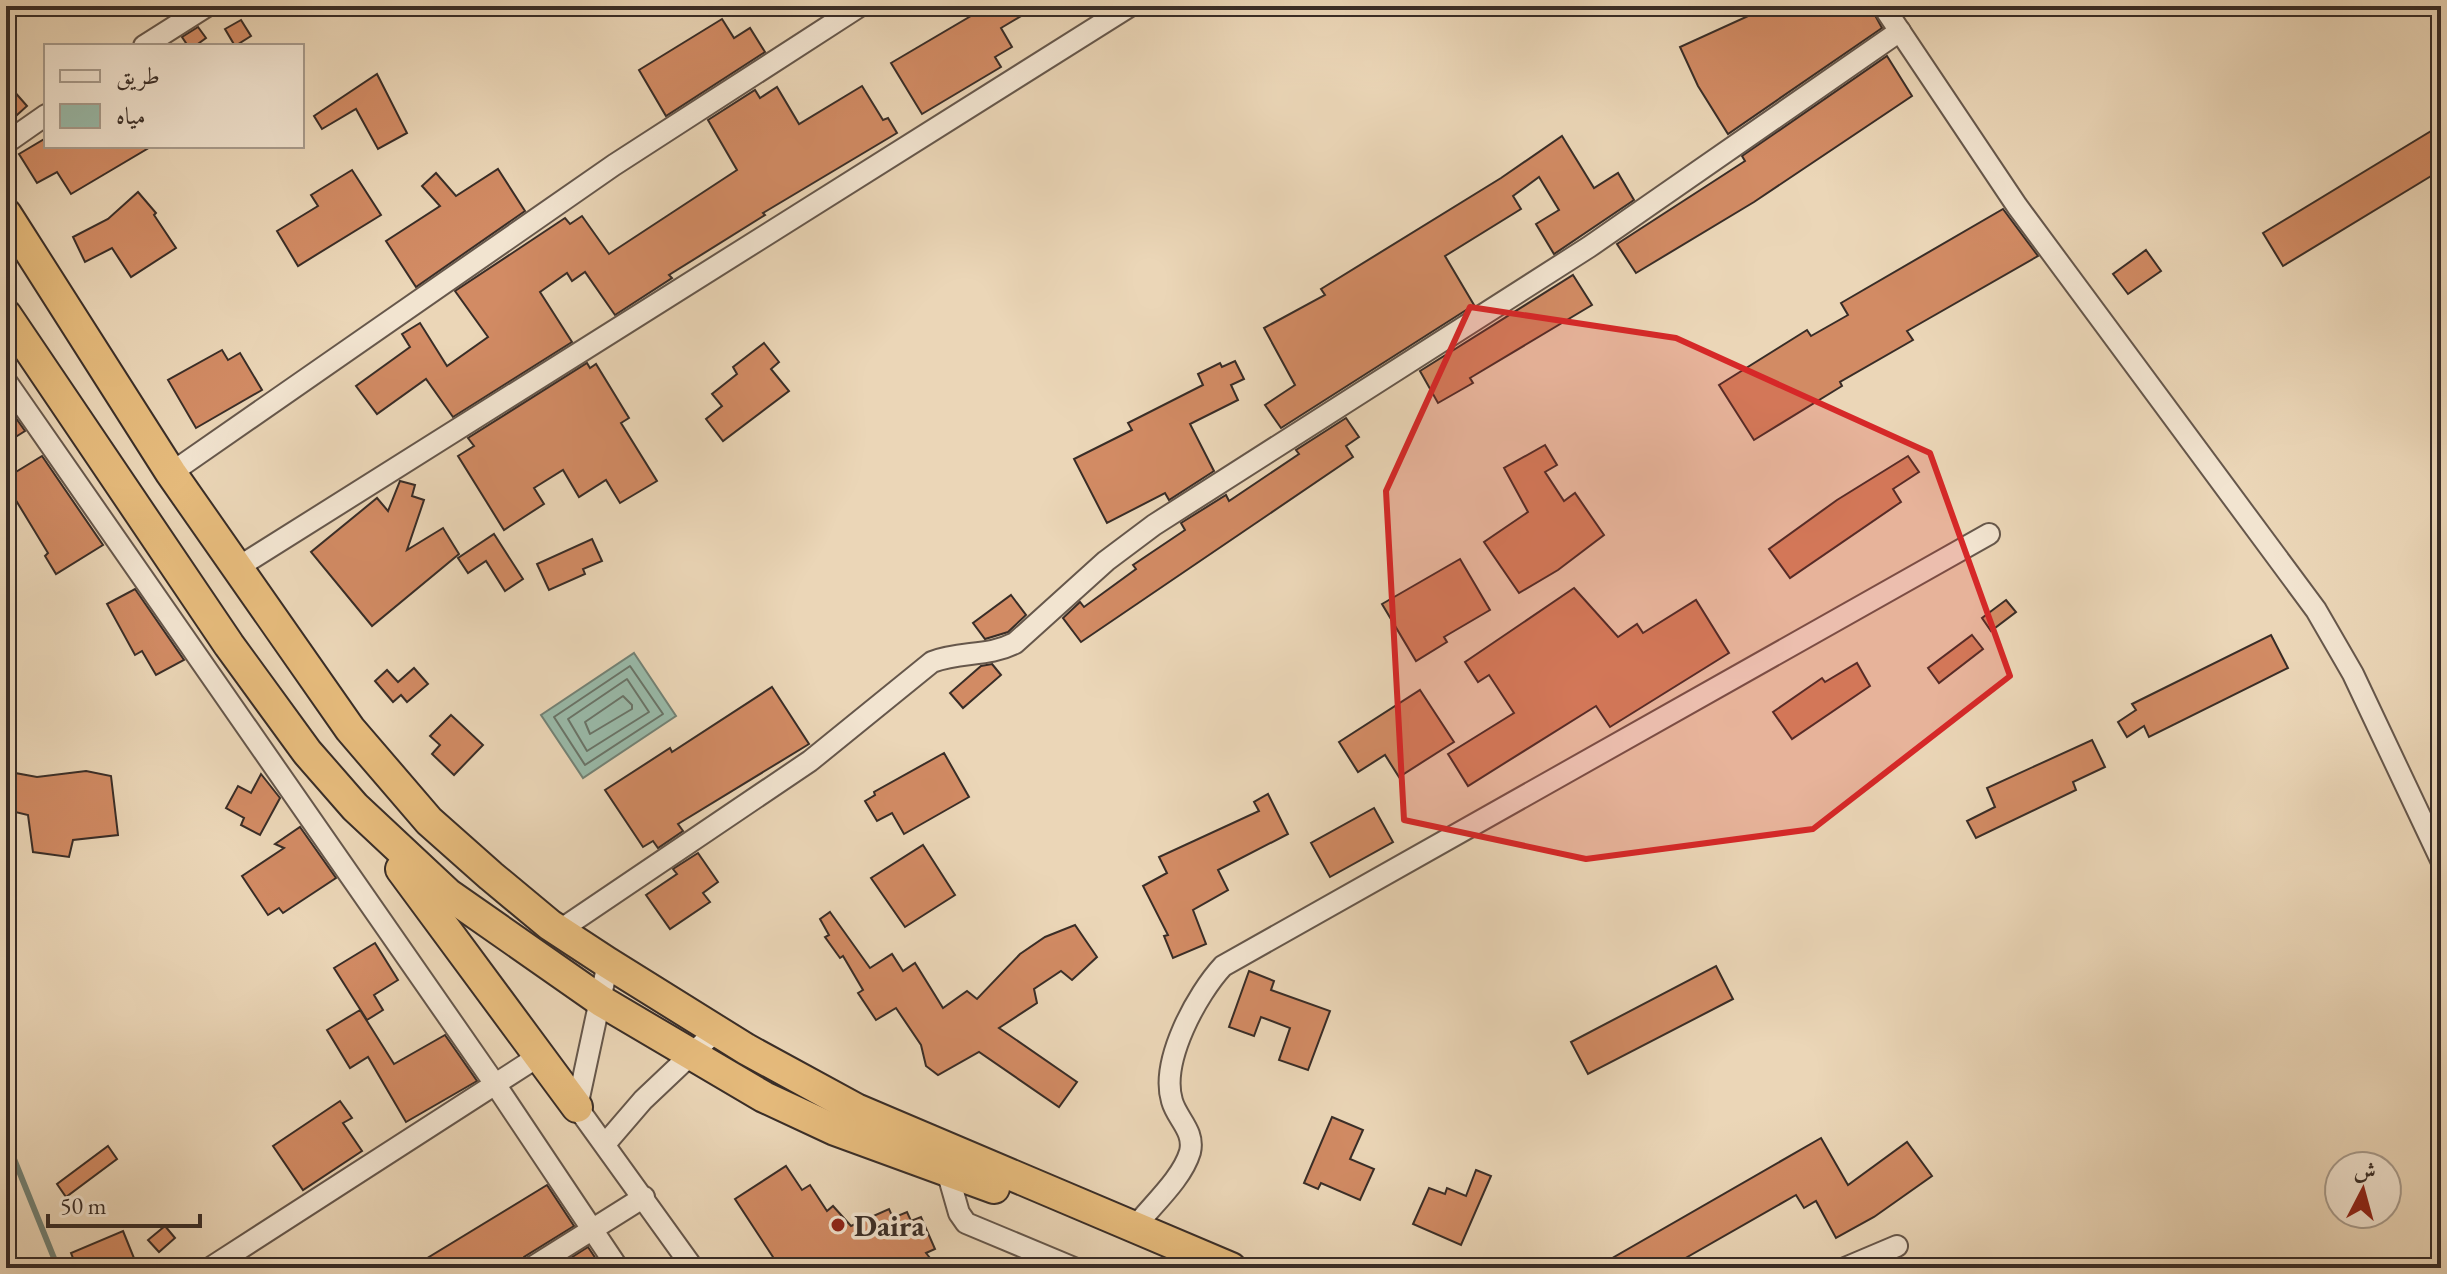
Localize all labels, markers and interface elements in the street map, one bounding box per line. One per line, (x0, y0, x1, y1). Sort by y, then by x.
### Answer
legend (44, 44, 304, 148)
text: طريق (116, 60, 160, 91)
text: مياه (116, 100, 146, 131)
north arrow (2323, 1150, 2403, 1230)
text: ش (2353, 1155, 2377, 1186)
scale bar (48, 1178, 200, 1228)
text: 50 m (60, 1190, 107, 1221)
place label: Daira (854, 1206, 925, 1245)
marker: Daira (829, 1216, 847, 1234)

